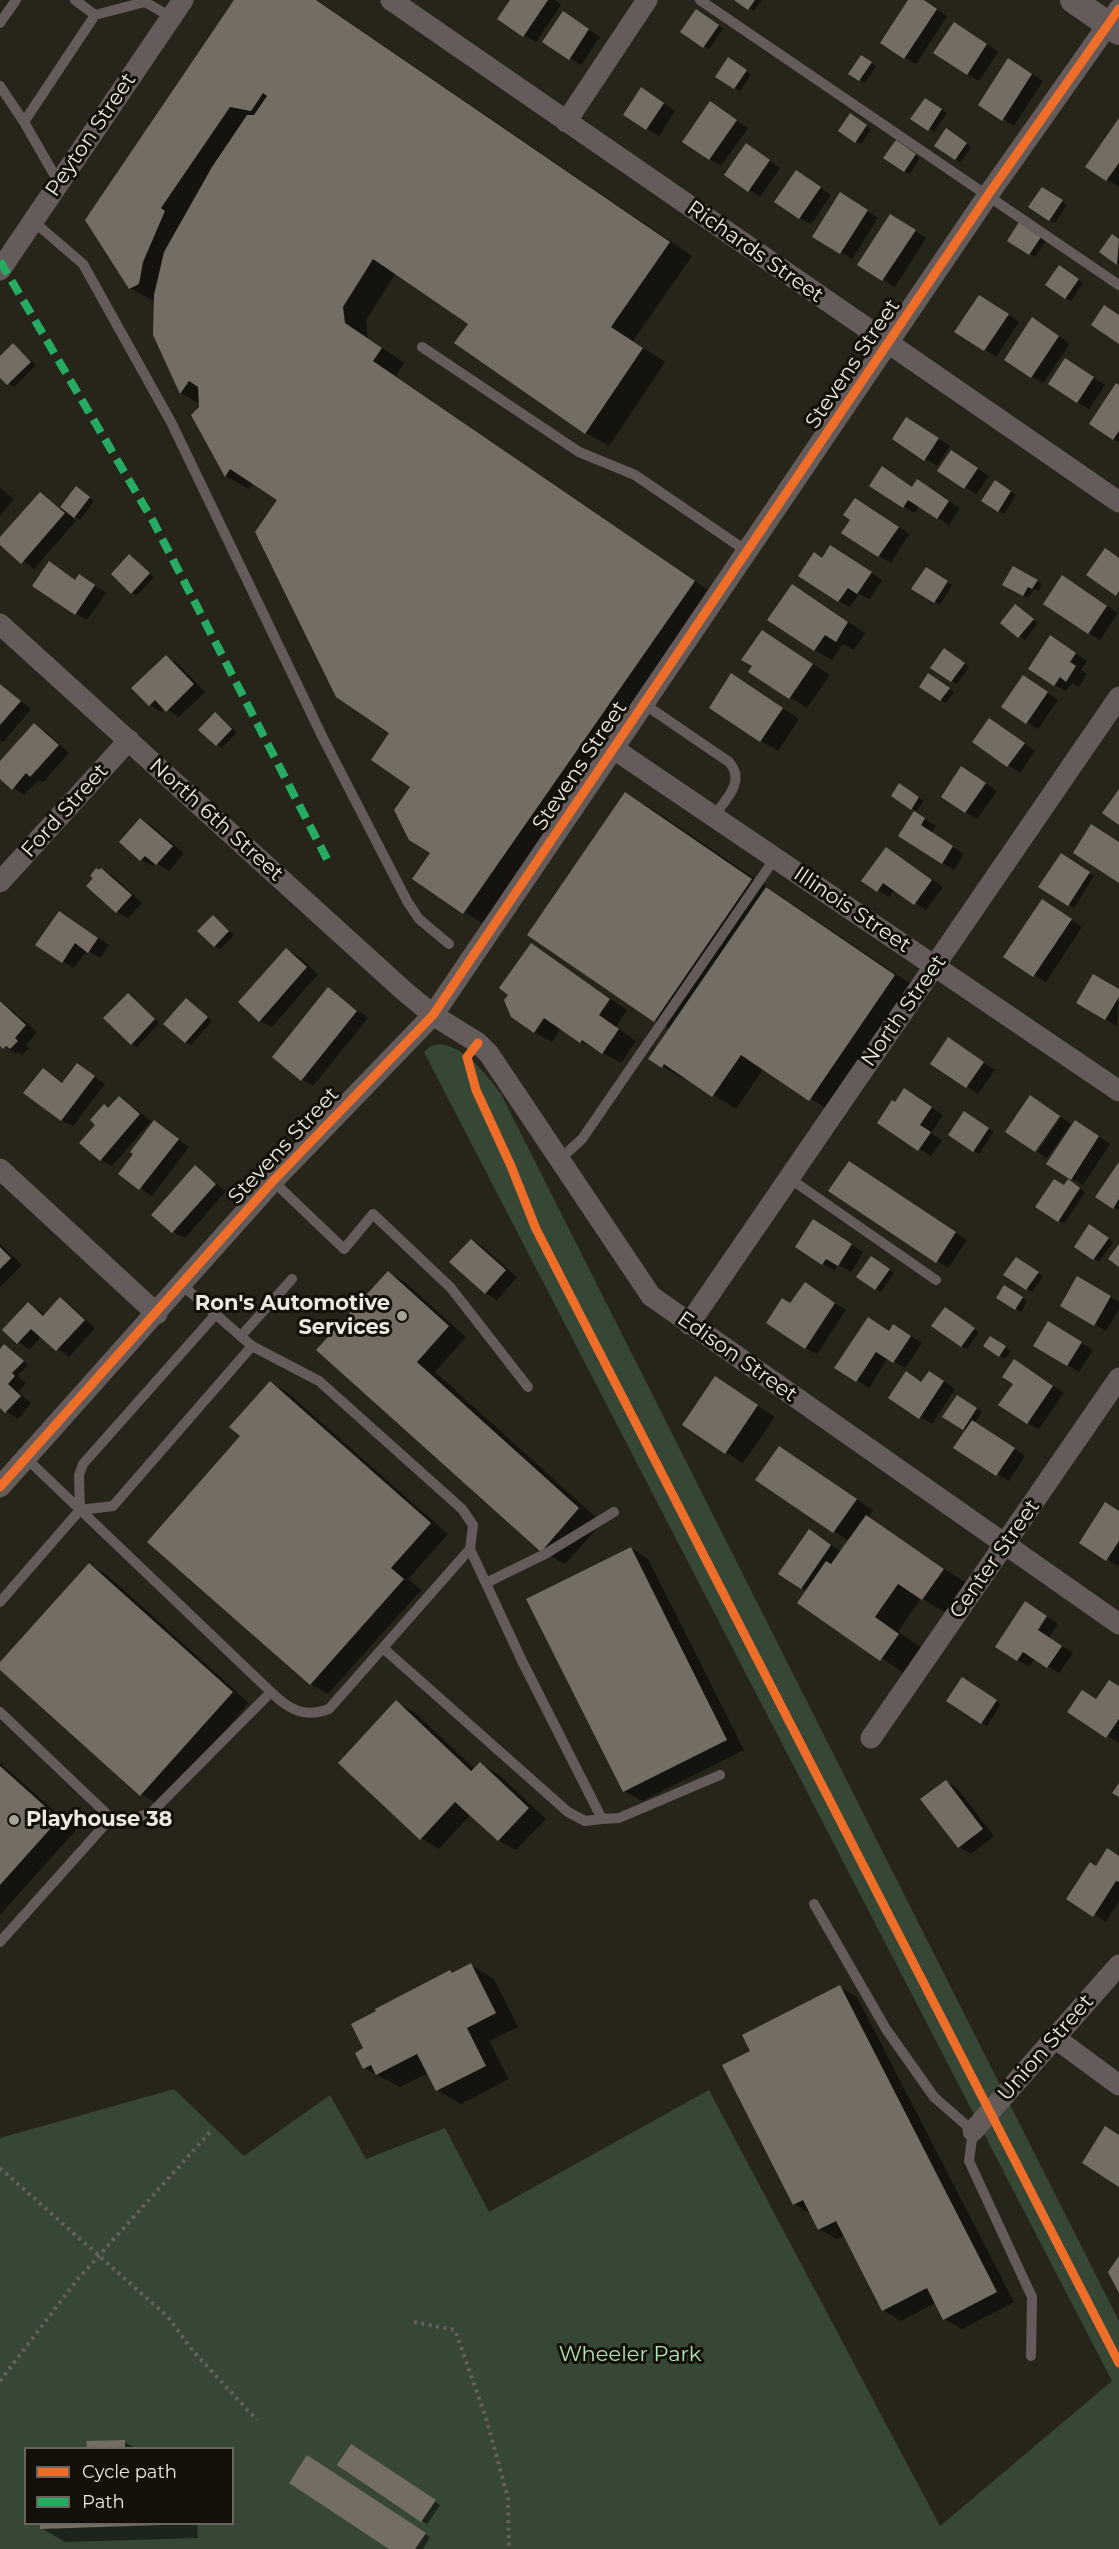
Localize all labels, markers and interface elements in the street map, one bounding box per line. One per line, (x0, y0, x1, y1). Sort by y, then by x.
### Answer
street label: Peyton Street (40, 69, 142, 201)
street label: Richards Street (682, 196, 828, 308)
street label: Stevens Street (800, 294, 906, 434)
street label: Stevens Street (527, 696, 633, 836)
street label: North 6th Street (144, 753, 288, 887)
street label: Ford Street (16, 759, 114, 863)
street label: Illinois Street (789, 862, 915, 958)
street label: North Street (856, 950, 952, 1072)
street label: Stevens Street (223, 1082, 345, 1210)
place label: Ron's Automotive Services (195, 1291, 390, 1341)
street label: Edison Street (672, 1306, 802, 1408)
marker: Ron's Automotive Services (395, 1309, 409, 1323)
street label: Center Street (945, 1495, 1045, 1623)
place label: Playhouse 38 (26, 1807, 172, 1833)
marker: Playhouse 38 (7, 1813, 21, 1827)
street label: Union Street (993, 1990, 1099, 2106)
park label: Wheeler Park (559, 2342, 701, 2368)
legend (24, 2447, 234, 2525)
text: Cycle path (82, 2461, 177, 2483)
text: Path (82, 2491, 125, 2513)

